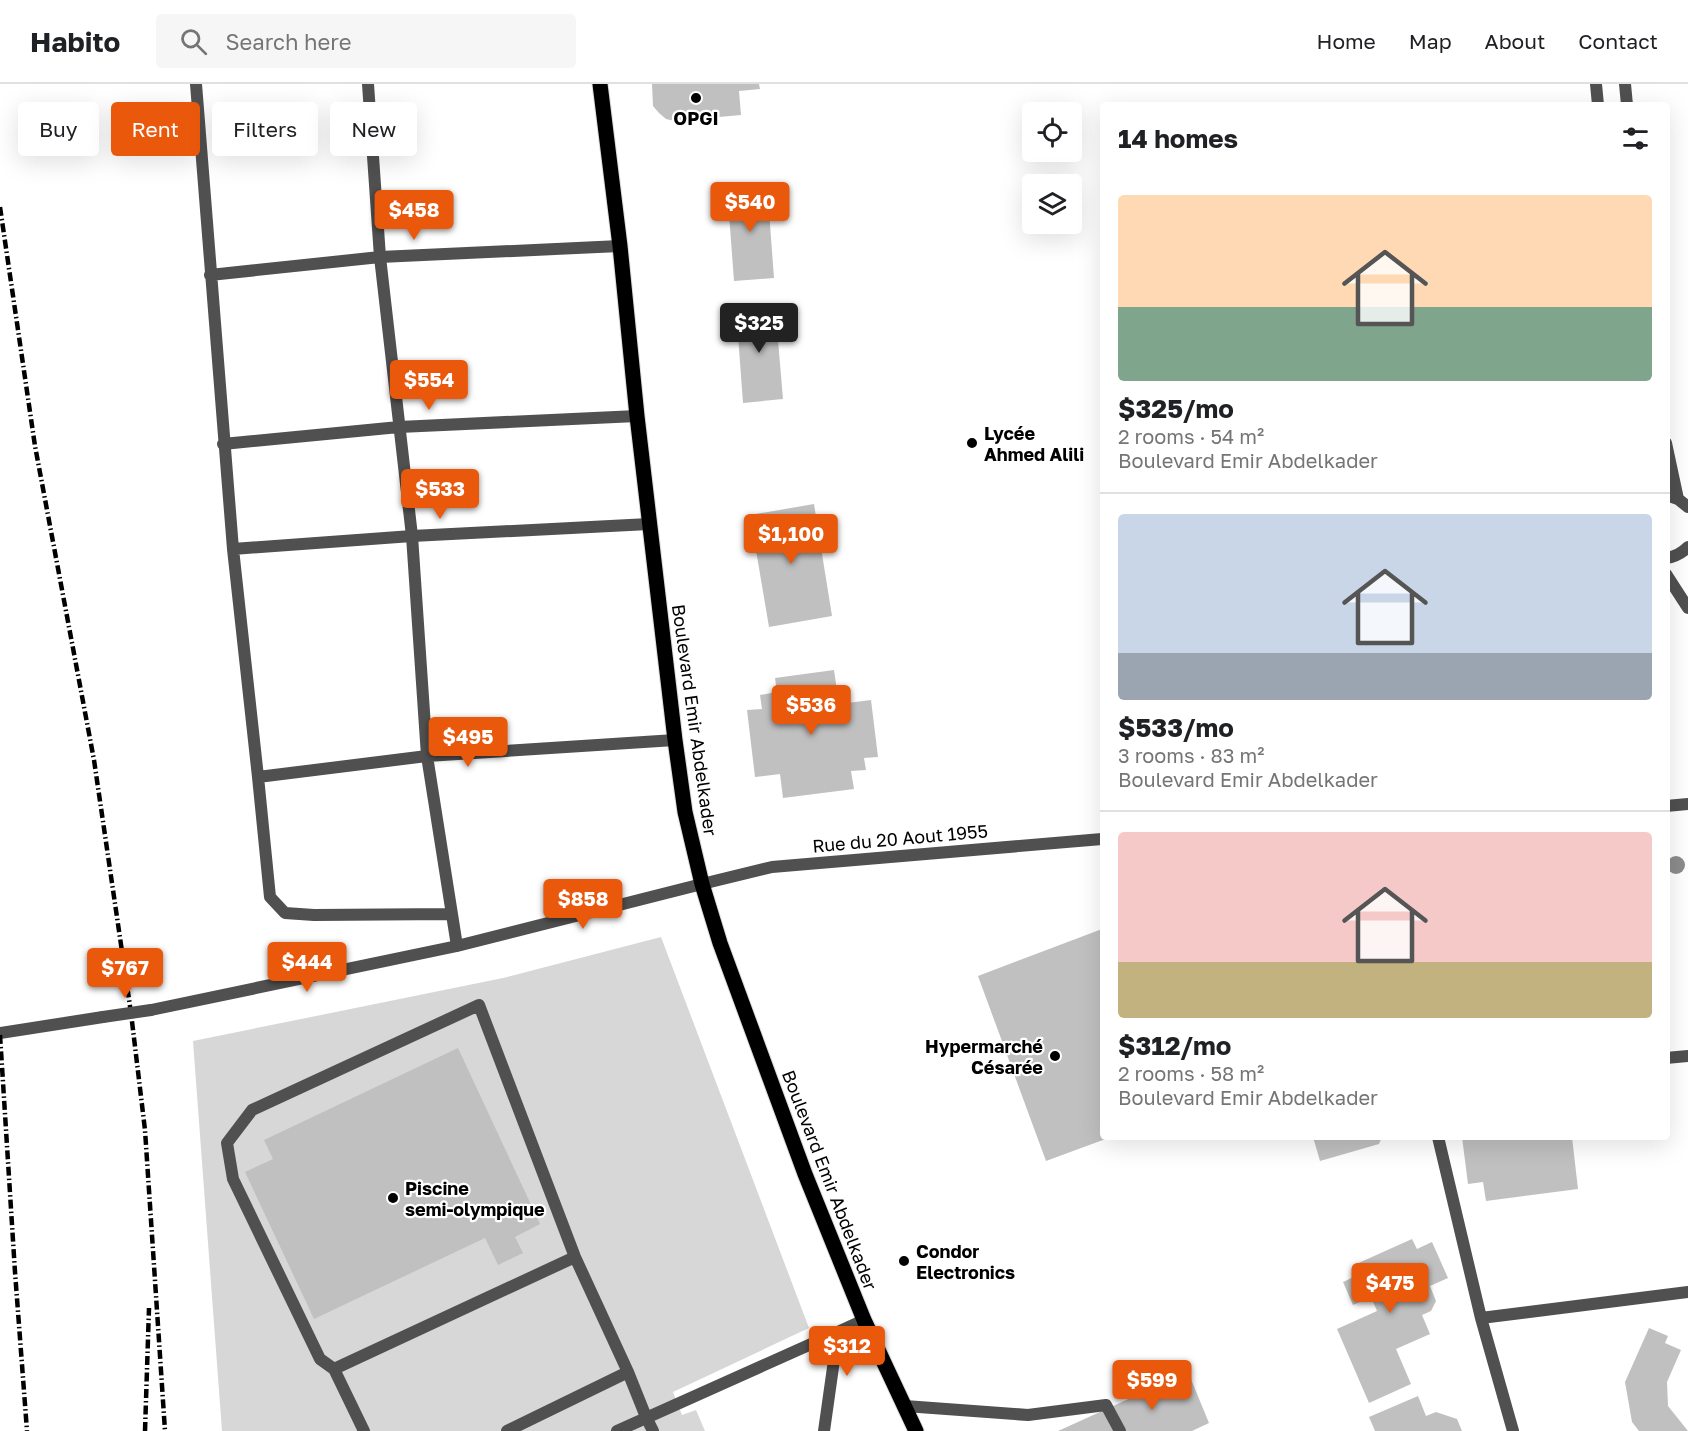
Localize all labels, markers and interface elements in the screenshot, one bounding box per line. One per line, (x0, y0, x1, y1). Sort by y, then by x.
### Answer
search box (156, 14, 576, 68)
text: Habito (30, 25, 120, 58)
icon: search (177, 25, 210, 58)
text: Search here (225, 28, 351, 55)
text: Home (1316, 28, 1376, 54)
text: Map (1409, 28, 1452, 54)
text: About (1485, 28, 1545, 54)
text: Contact (1578, 28, 1658, 54)
marker: OPGI (689, 91, 703, 105)
chip: Buy (18, 102, 99, 156)
chip: Rent (111, 102, 200, 156)
chip: Filters (212, 102, 318, 156)
chip: New (330, 102, 417, 156)
map controls (1022, 102, 1082, 234)
button: locate (1022, 102, 1082, 162)
place label: OPGI (673, 107, 719, 129)
icon: filters (1619, 122, 1652, 155)
text: 14 homes (1118, 123, 1238, 154)
button: layers (1022, 174, 1082, 234)
pin: $540 (714, 182, 786, 233)
text: $540 (724, 189, 776, 213)
pin: $458 (378, 190, 450, 241)
text: $458 (389, 197, 439, 221)
icon: home (1331, 234, 1439, 342)
pin: $325 (723, 303, 795, 354)
text: $325 (734, 310, 784, 334)
pin: $554 (393, 360, 465, 411)
text: $554 (404, 367, 454, 391)
text: $325/mo (1118, 393, 1234, 424)
place label: Lycée Ahmed Alili (984, 422, 1084, 465)
text: 2 rooms · 54 m² (1118, 424, 1264, 448)
marker: Lycée Ahmed Alili (965, 436, 979, 450)
text: Boulevard Emir Abdelkader (1118, 448, 1378, 472)
pin: $533 (404, 469, 476, 520)
text: $533 (415, 476, 465, 500)
pin: $1,100 (742, 514, 840, 565)
text: $1,100 (758, 521, 824, 545)
icon: home (1331, 553, 1439, 661)
street label: Boulevard Emir Abdelkader (668, 603, 722, 837)
pin: $536 (775, 685, 847, 736)
text: $536 (786, 692, 836, 716)
text: $533/mo (1118, 712, 1234, 743)
pin: $495 (432, 717, 504, 768)
text: $495 (443, 724, 493, 748)
text: 3 rooms · 83 m² (1118, 743, 1264, 767)
text: Boulevard Emir Abdelkader (1118, 767, 1378, 791)
street label: Rue du 20 Aout 1955 (811, 819, 989, 857)
icon: home (1331, 871, 1439, 979)
pin: $858 (547, 879, 619, 930)
text: $858 (557, 886, 609, 910)
pin: $444 (271, 942, 343, 993)
pin: $767 (89, 948, 161, 999)
text: $444 (282, 949, 332, 973)
text: $767 (101, 955, 149, 979)
text: $312/mo (1118, 1030, 1231, 1061)
place label: Hypermarché Césarée (925, 1035, 1043, 1078)
marker: Hypermarché Césarée (1048, 1049, 1062, 1063)
text: 2 rooms · 58 m² (1118, 1061, 1264, 1085)
street label: Boulevard Emir Abdelkader (778, 1067, 882, 1293)
text: Boulevard Emir Abdelkader (1118, 1085, 1378, 1109)
place label: Piscine semi-olympique (405, 1177, 545, 1220)
marker: Piscine semi-olympique (386, 1191, 400, 1205)
place label: Condor Electronics (916, 1240, 1015, 1283)
marker: Condor Electronics (897, 1254, 911, 1268)
pin: $475 (1354, 1263, 1426, 1314)
text: $475 (1366, 1270, 1415, 1294)
pin: $312 (811, 1326, 883, 1377)
text: $312 (823, 1333, 871, 1357)
pin: $599 (1116, 1360, 1188, 1411)
text: $599 (1127, 1367, 1178, 1391)

